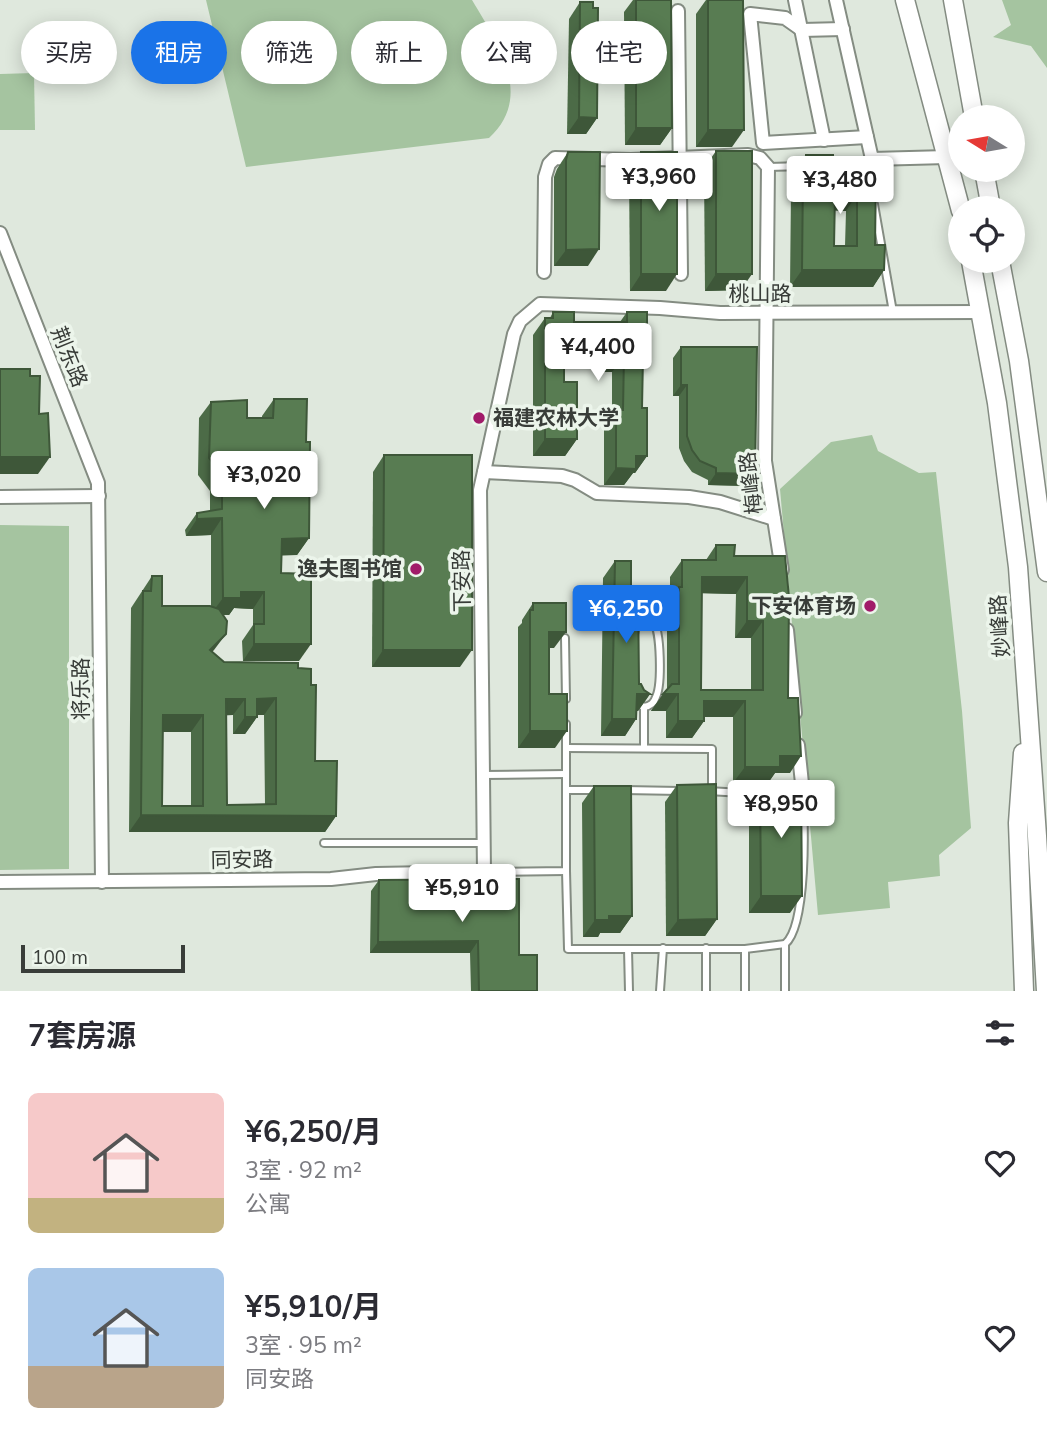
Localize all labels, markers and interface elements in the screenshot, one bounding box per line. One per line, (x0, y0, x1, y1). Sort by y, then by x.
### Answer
chip: 买房 (21, 21, 117, 84)
chip: 租房 (131, 21, 227, 84)
chip: 筛选 (241, 21, 337, 84)
chip: 新上 (351, 21, 447, 84)
chip: 公寓 (461, 21, 557, 84)
chip: 住宅 (571, 21, 667, 84)
north arrow (948, 105, 1026, 182)
map controls (948, 105, 1025, 273)
pin: ¥3,960 (602, 154, 716, 213)
pin: ¥3,480 (783, 156, 897, 216)
text: ¥3,960 (622, 161, 696, 190)
text: ¥3,480 (803, 164, 877, 193)
button: locate (948, 196, 1025, 273)
street label: 桃山路 (729, 280, 792, 306)
street label: 荆东路 (46, 323, 94, 391)
pin: ¥4,400 (541, 324, 655, 383)
text: ¥4,400 (561, 331, 635, 360)
place label: 福建农林大学 (493, 404, 619, 430)
marker: 福建农林大学 (471, 410, 487, 426)
street label: 梅峰路 (733, 450, 767, 516)
pin: ¥3,020 (207, 452, 321, 511)
text: ¥3,020 (227, 459, 301, 488)
street label: 下安路 (447, 549, 475, 613)
place label: 逸夫图书馆 (297, 555, 402, 581)
marker: 逸夫图书馆 (408, 561, 424, 577)
pin: ¥6,250 (569, 586, 683, 645)
place label: 下安体育场 (751, 592, 856, 618)
text: ¥6,250 (589, 593, 663, 622)
street label: 妙峰路 (984, 594, 1014, 658)
marker: 下安体育场 (862, 598, 878, 614)
street label: 将乐路 (67, 658, 93, 721)
pin: ¥8,950 (724, 780, 838, 840)
text: ¥8,950 (744, 788, 818, 817)
street label: 同安路 (210, 845, 274, 873)
pin: ¥5,910 (405, 864, 519, 924)
text: ¥5,910 (425, 872, 499, 901)
scale bar (21, 942, 186, 974)
text: 100 m (32, 945, 88, 969)
icon: filters (981, 1014, 1019, 1052)
text: 7套房源 (28, 1016, 136, 1054)
text: ¥6,250/月 (245, 1112, 382, 1150)
icon: home (84, 1121, 168, 1205)
icon: heart (981, 1144, 1019, 1182)
text: 3室 · 92 m² (245, 1155, 362, 1184)
text: 公寓 (245, 1189, 291, 1218)
text: ¥5,910/月 (245, 1287, 382, 1325)
icon: home (84, 1296, 168, 1380)
icon: heart (981, 1319, 1019, 1357)
text: 3室 · 95 m² (245, 1330, 362, 1359)
text: 同安路 (245, 1364, 314, 1393)

